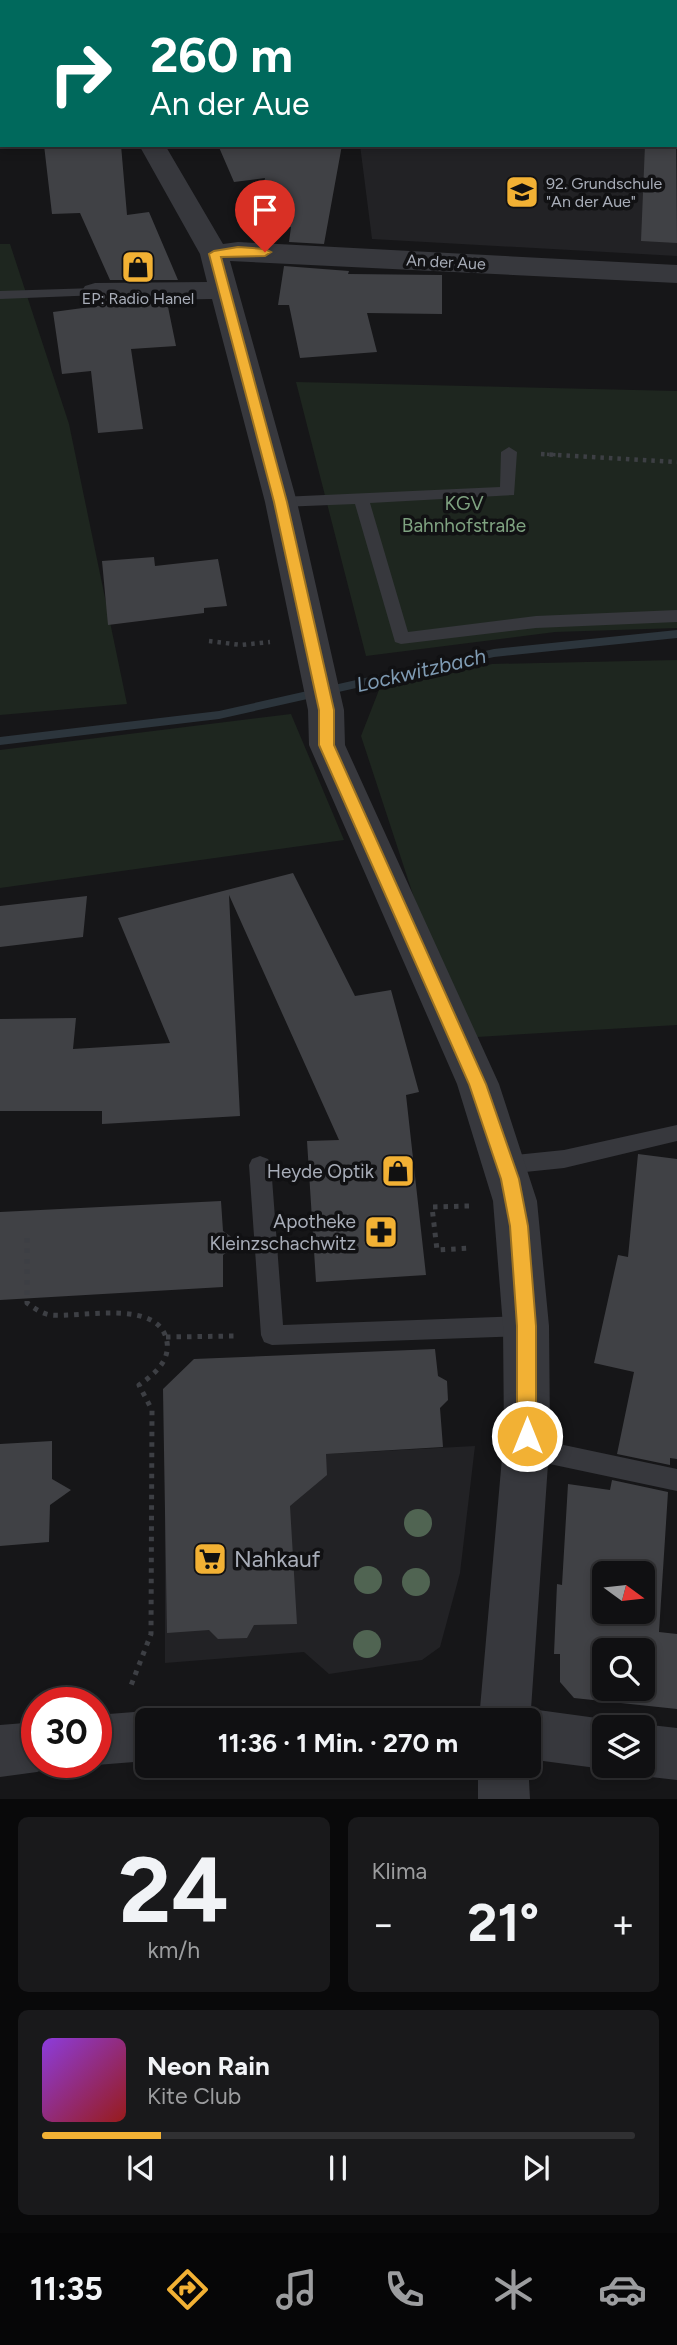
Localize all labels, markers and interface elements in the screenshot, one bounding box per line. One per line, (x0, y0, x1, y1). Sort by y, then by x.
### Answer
text: 260 m (150, 25, 293, 84)
icon: right (35, 28, 126, 119)
text: An der Aue (150, 85, 309, 123)
school or university icon: 92. Grundschule "An der Aue" (503, 173, 541, 211)
place label: 92. Grundschule "An der Aue" (546, 174, 663, 211)
pin (235, 180, 295, 252)
icon: arrive (246, 191, 284, 229)
shop icon: EP: Radio Hanel (119, 248, 157, 286)
street label: An der Aue (406, 250, 487, 274)
place label: EP: Radio Hanel (82, 289, 194, 308)
park label: KGV Bahnhofstraße (402, 492, 526, 537)
water label: Lockwitzbach (354, 643, 489, 697)
shop icon: Heyde Optik (379, 1152, 417, 1190)
place label: Heyde Optik (267, 1160, 375, 1183)
place label: Apotheke Kleinzschachwitz (210, 1210, 356, 1255)
pharmacy icon: Apotheke Kleinzschachwitz (362, 1213, 400, 1251)
position arrow (490, 1399, 564, 1473)
supermarket icon: Nahkauf (191, 1540, 229, 1578)
place label: Nahkauf (234, 1545, 321, 1573)
north arrow (592, 1561, 654, 1624)
map controls (592, 1561, 655, 1778)
button: search (592, 1638, 655, 1701)
speed limit sign: 30 (21, 1687, 112, 1778)
button: layers (592, 1715, 655, 1778)
text: 11:36 · 1 Min. · 270 m (218, 1727, 458, 1759)
text: 24 (119, 1836, 229, 1945)
text: Klima (372, 1857, 427, 1885)
text: 21° (467, 1892, 539, 1954)
text: − (372, 1901, 395, 1947)
text: + (611, 1901, 635, 1947)
text: km/h (147, 1936, 200, 1964)
text: Neon Rain (147, 2050, 270, 2082)
text: Kite Club (147, 2082, 241, 2110)
icon: previous (122, 2149, 160, 2187)
icon: pause (319, 2149, 357, 2187)
icon: next (517, 2149, 555, 2187)
icon: directions (163, 2265, 212, 2314)
icon: music (272, 2265, 321, 2314)
icon: phone (380, 2265, 429, 2314)
icon: climate (489, 2265, 538, 2314)
icon: car (598, 2265, 647, 2314)
text: 11:35 (30, 2270, 103, 2308)

